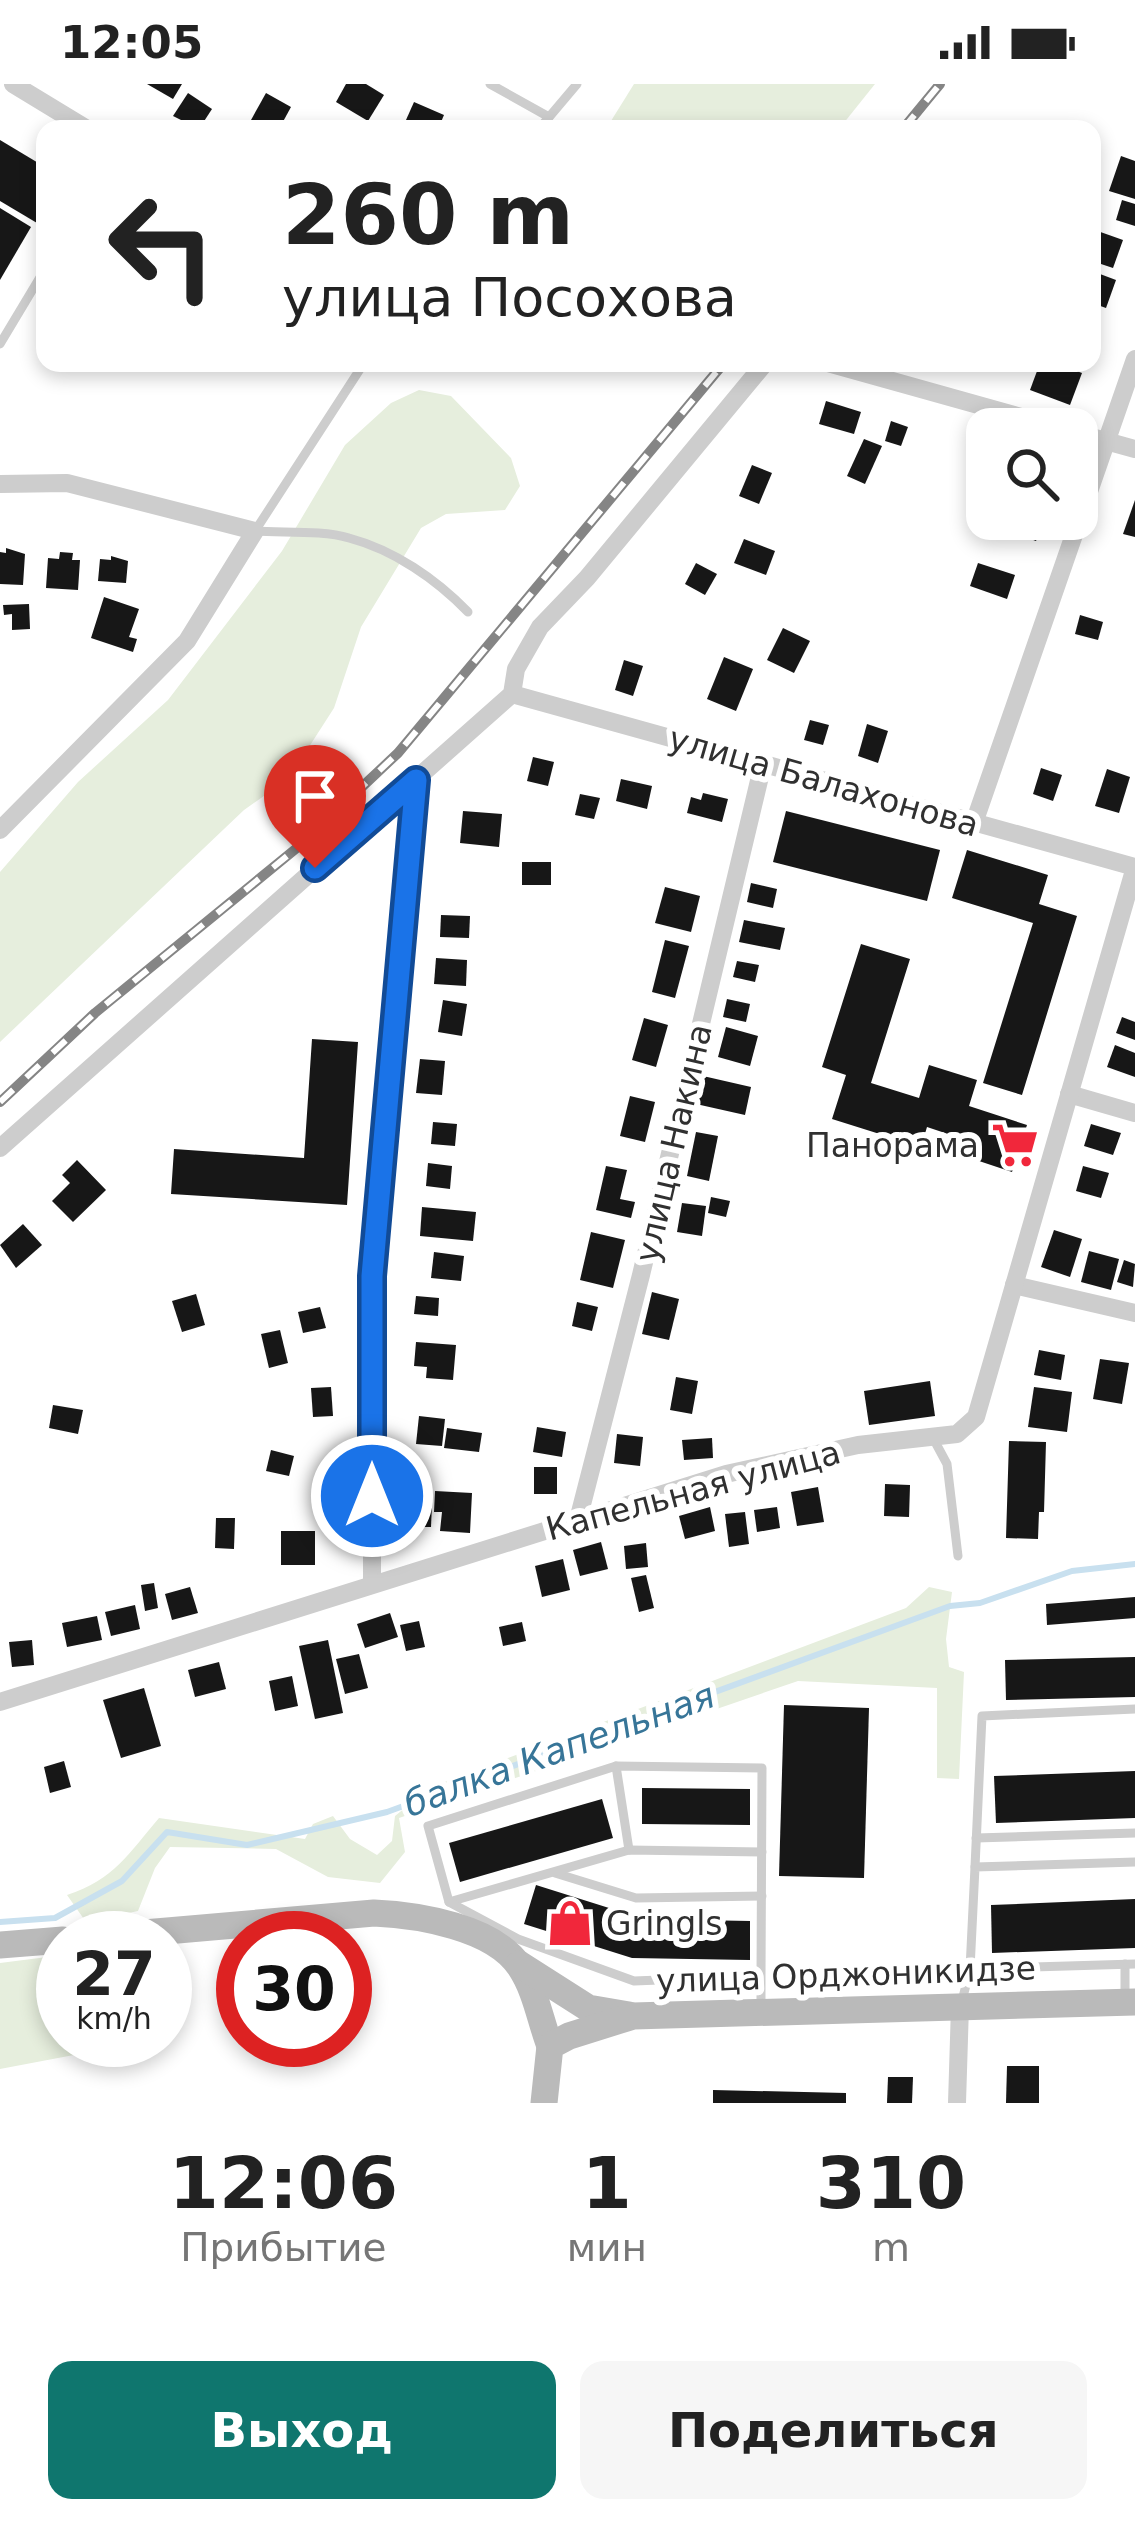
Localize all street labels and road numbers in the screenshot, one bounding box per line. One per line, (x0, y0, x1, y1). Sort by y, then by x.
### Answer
street label: улица Балахонова (664, 719, 983, 844)
street label: улица Накина (627, 1020, 720, 1266)
street label: Капельная улица (542, 1432, 844, 1549)
street label: улица Орджоникидзе (655, 1948, 1037, 2001)

